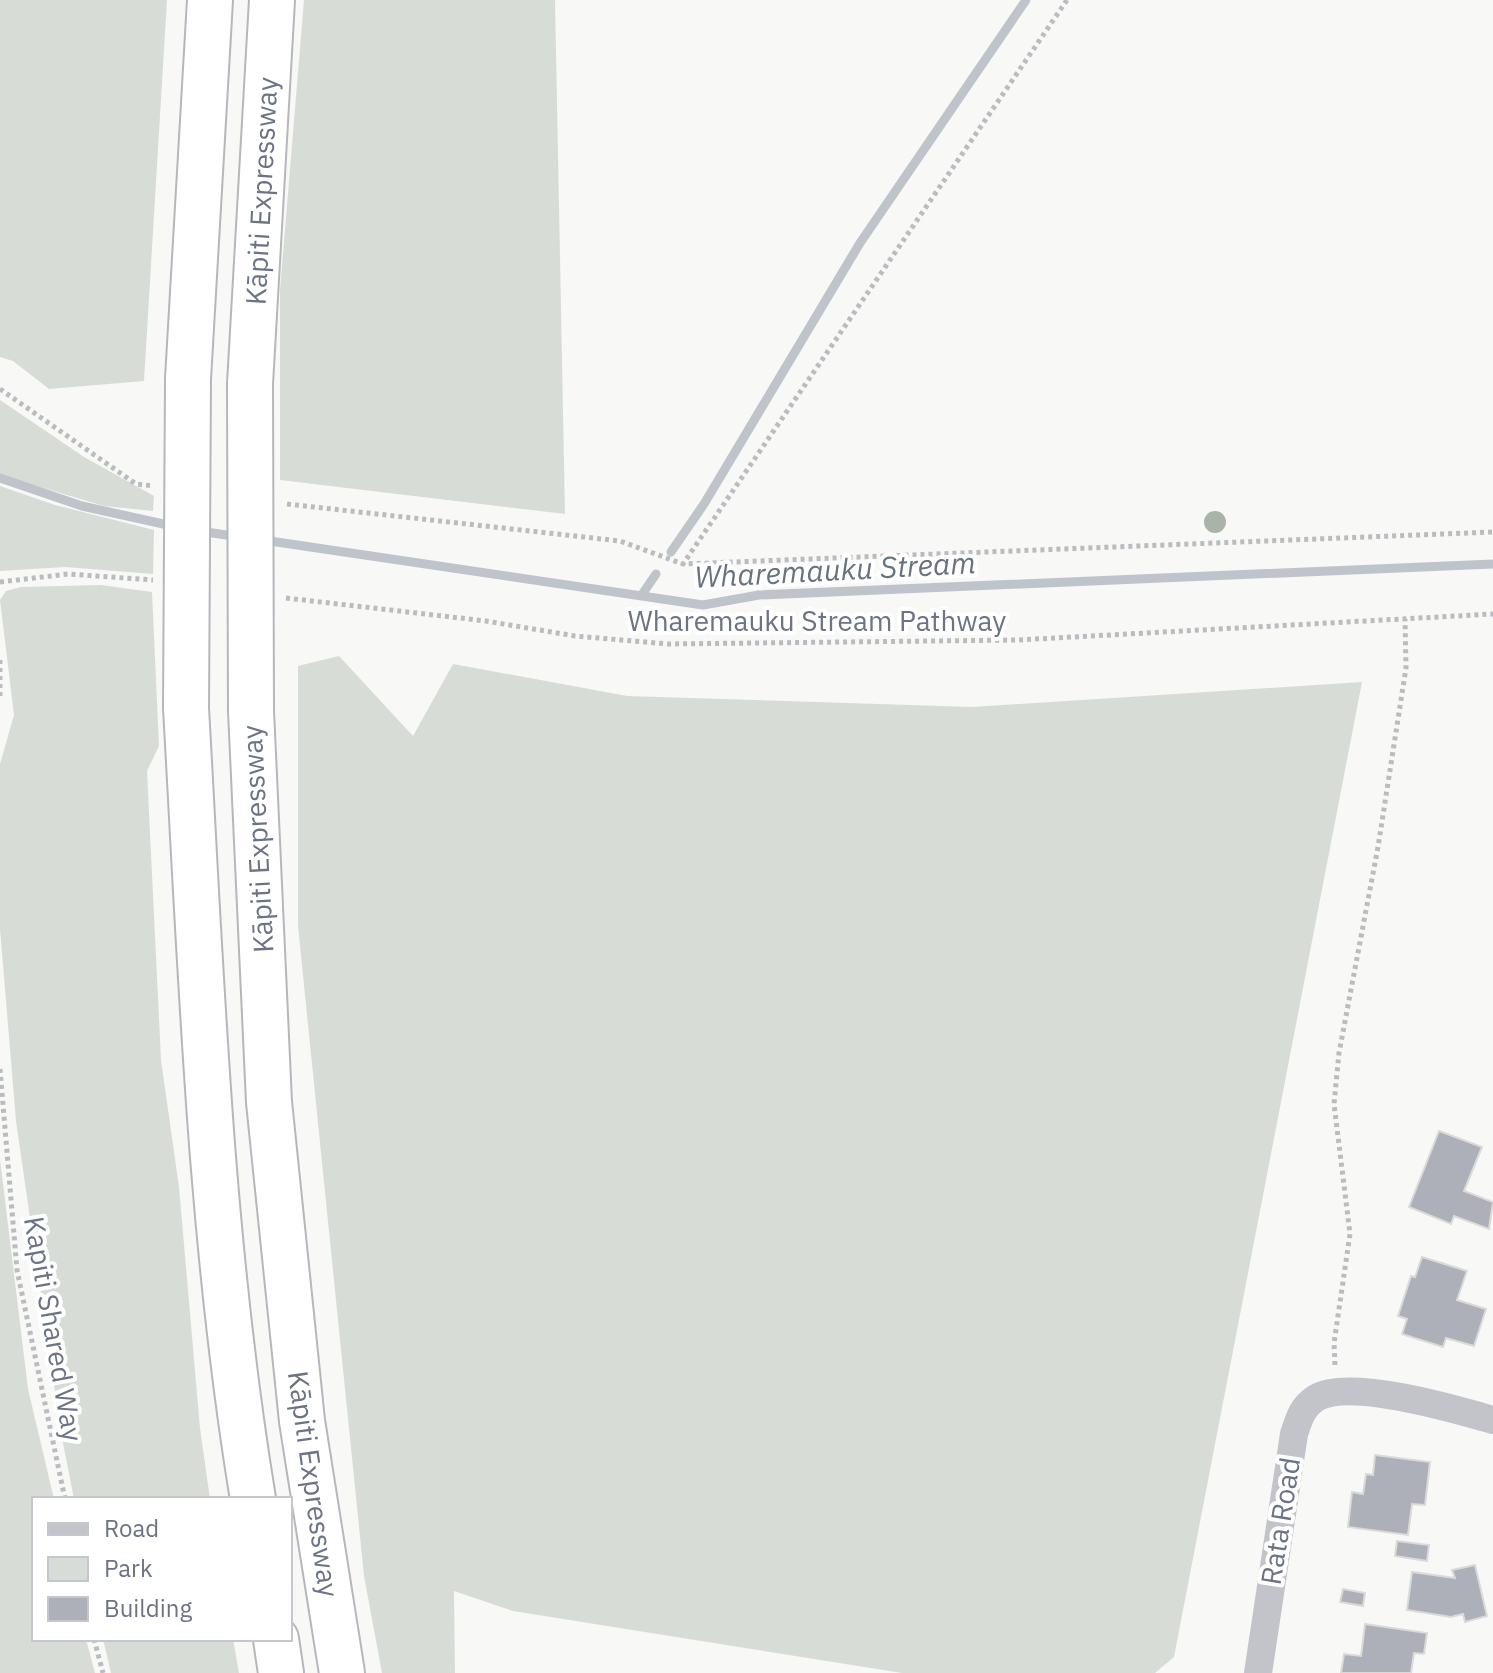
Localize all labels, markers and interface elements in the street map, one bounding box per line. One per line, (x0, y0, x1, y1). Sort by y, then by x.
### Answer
street label: Kāpiti Expressway (237, 76, 285, 306)
water label: Wharemauku Stream (693, 542, 977, 596)
street label: Wharemauku Stream Pathway (628, 602, 1006, 639)
street label: Kāpiti Expressway (233, 724, 281, 954)
street label: Kapiti Shared Way (16, 1214, 92, 1444)
street label: Kāpiti Expressway (280, 1368, 348, 1600)
street label: Rata Road (1252, 1455, 1308, 1587)
legend (32, 1497, 292, 1641)
text: Road (104, 1512, 159, 1544)
text: Park (104, 1552, 153, 1584)
text: Building (104, 1592, 192, 1624)

